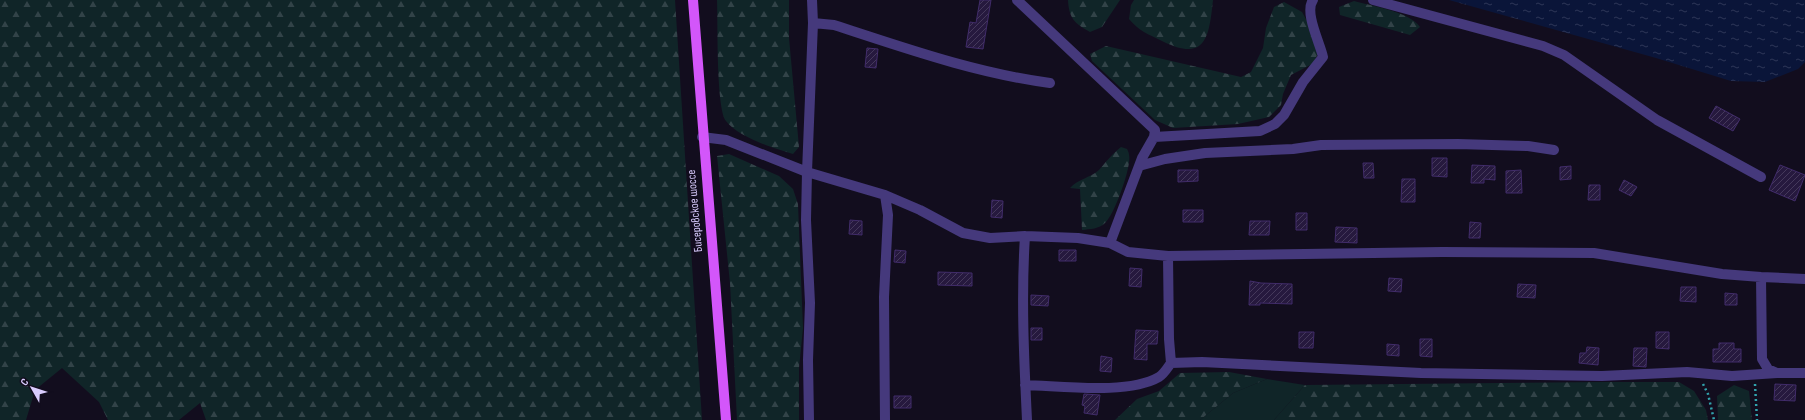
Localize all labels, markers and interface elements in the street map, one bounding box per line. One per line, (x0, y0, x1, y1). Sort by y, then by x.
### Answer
street label: Бисеровское шоссе (684, 169, 706, 253)
north arrow (12, 368, 52, 408)
text: С (18, 375, 32, 388)

